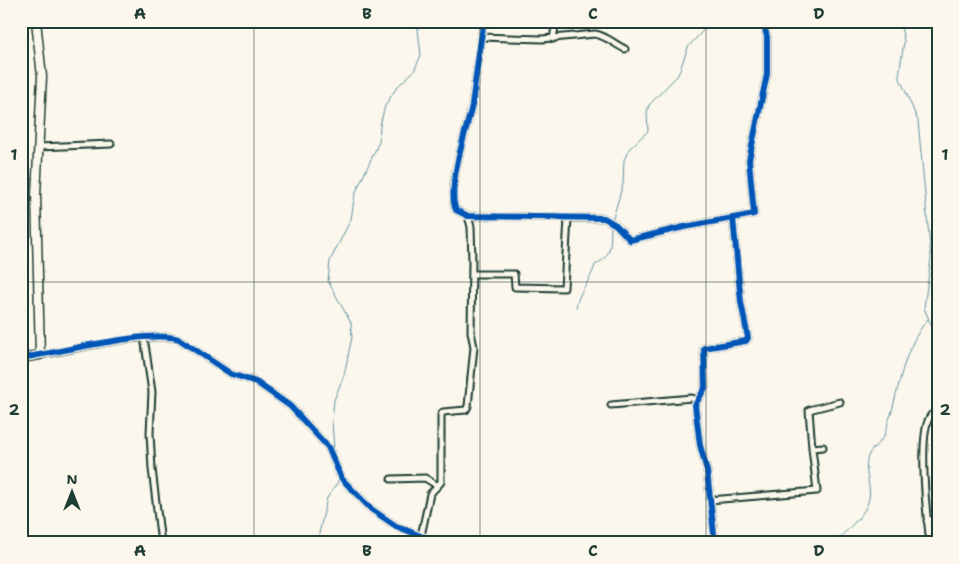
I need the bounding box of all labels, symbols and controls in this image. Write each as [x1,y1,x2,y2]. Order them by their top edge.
text: A [134,3,146,24]
text: B [362,3,372,24]
text: C [588,3,598,24]
text: D [813,3,825,24]
text: 1 [10,144,18,165]
text: 1 [941,144,949,165]
text: 2 [8,399,20,420]
text: 2 [939,399,951,420]
north arrow [48,466,98,516]
text: N [66,470,78,488]
text: A [134,540,146,561]
text: B [362,540,372,561]
text: C [588,540,598,561]
text: D [813,540,825,561]

